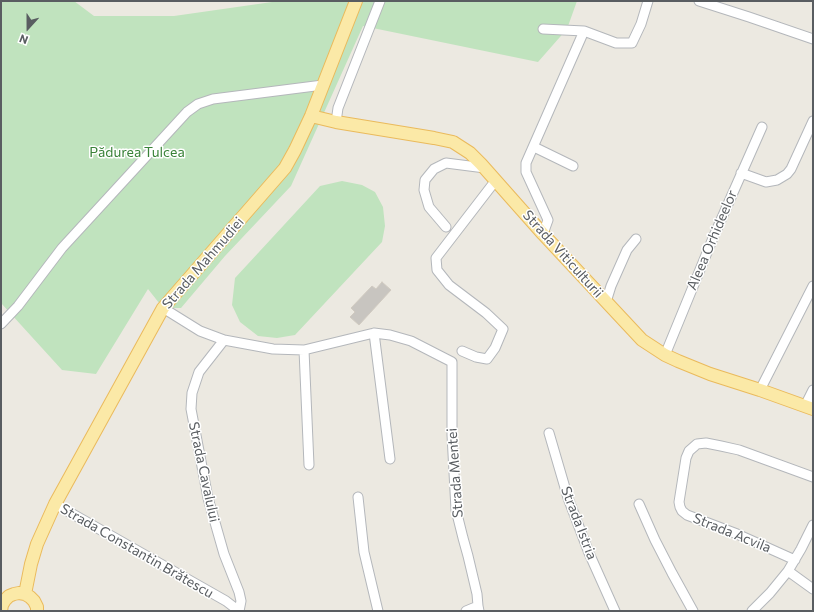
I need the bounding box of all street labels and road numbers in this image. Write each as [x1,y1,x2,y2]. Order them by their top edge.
street label: Aleea Orhideelor [683,187,741,293]
street label: Strada Viticulturii [519,207,607,301]
street label: Strada Mahmudiei [159,214,247,312]
street label: Strada Cavalului [185,420,223,524]
street label: Strada Mentei [443,427,467,519]
street label: Strada Istria [557,484,601,562]
street label: Strada Constantin Brătescu [57,500,217,602]
street label: Strada Acvila [691,510,773,556]

